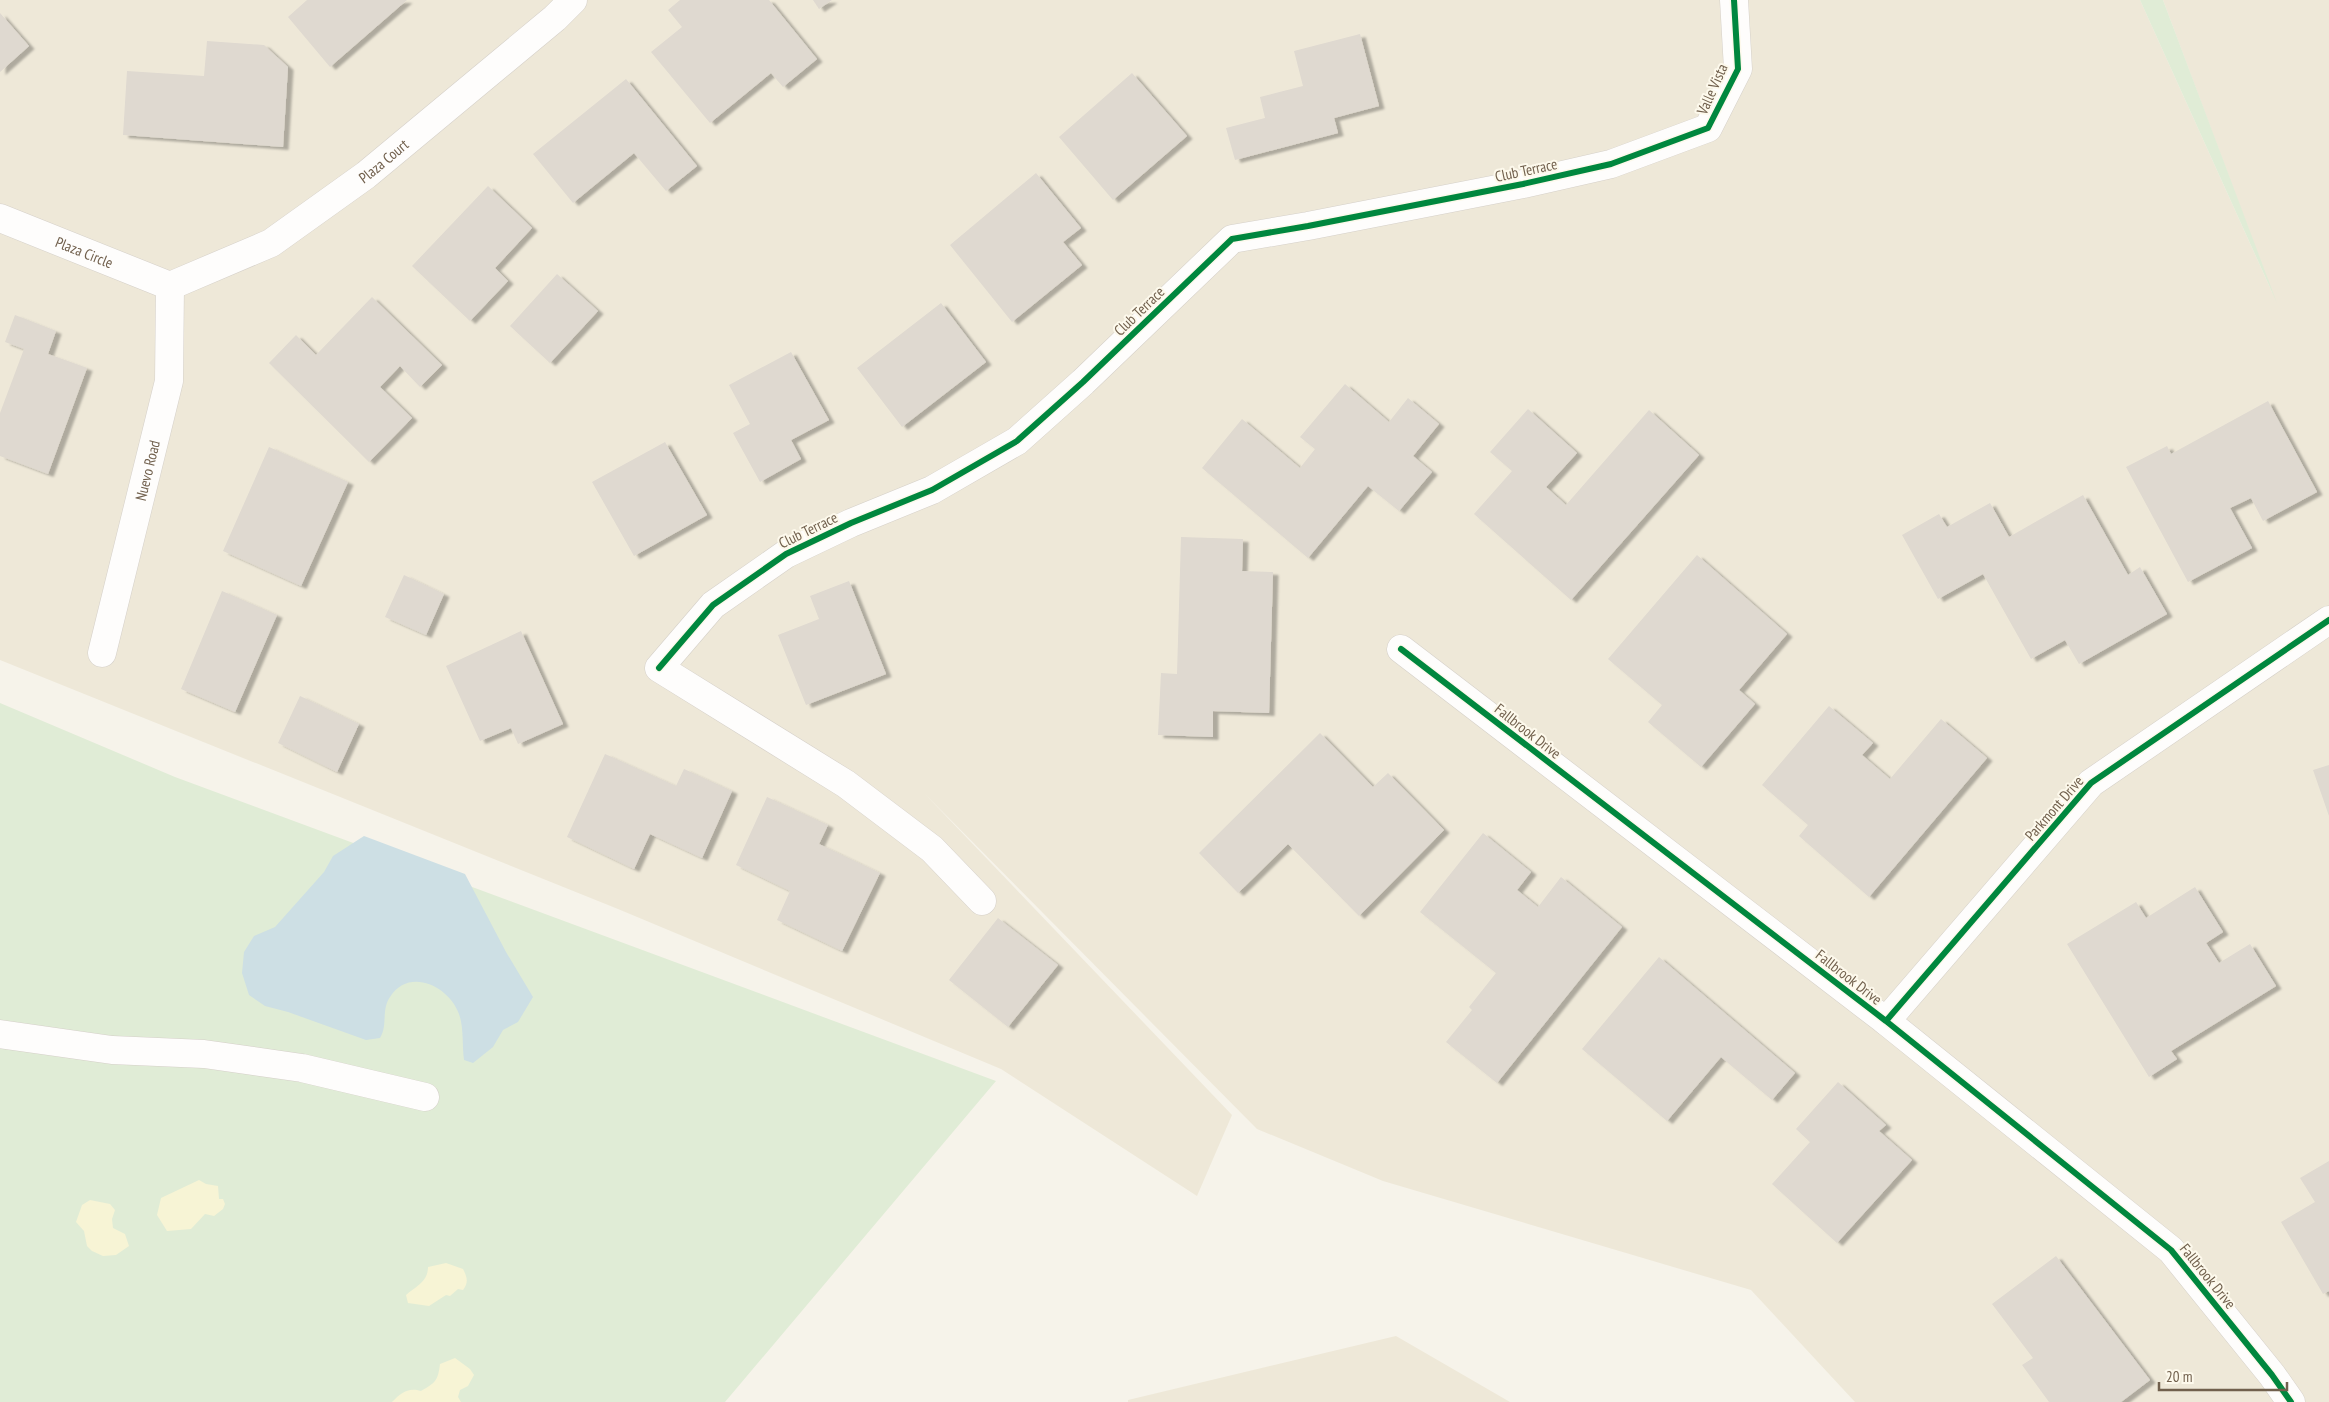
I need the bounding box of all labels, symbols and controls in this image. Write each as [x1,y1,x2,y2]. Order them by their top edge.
street label: Valle Vista [1692,61,1732,118]
street label: Plaza Court [355,135,412,187]
street label: Club Terrace [1493,154,1559,186]
street label: Plaza Circle [53,232,116,272]
street label: Club Terrace [1110,282,1168,340]
street label: Nuevo Road [130,438,164,503]
street label: Club Terrace [776,508,840,552]
street label: Fallbrook Drive [1491,699,1565,763]
street label: Parkmont Drive [2021,772,2087,844]
street label: Fallbrook Drive [1812,945,1886,1009]
street label: Fallbrook Drive [2176,1239,2240,1313]
scale bar [2159,1360,2286,1392]
text: 20 m [2166,1367,2192,1386]

